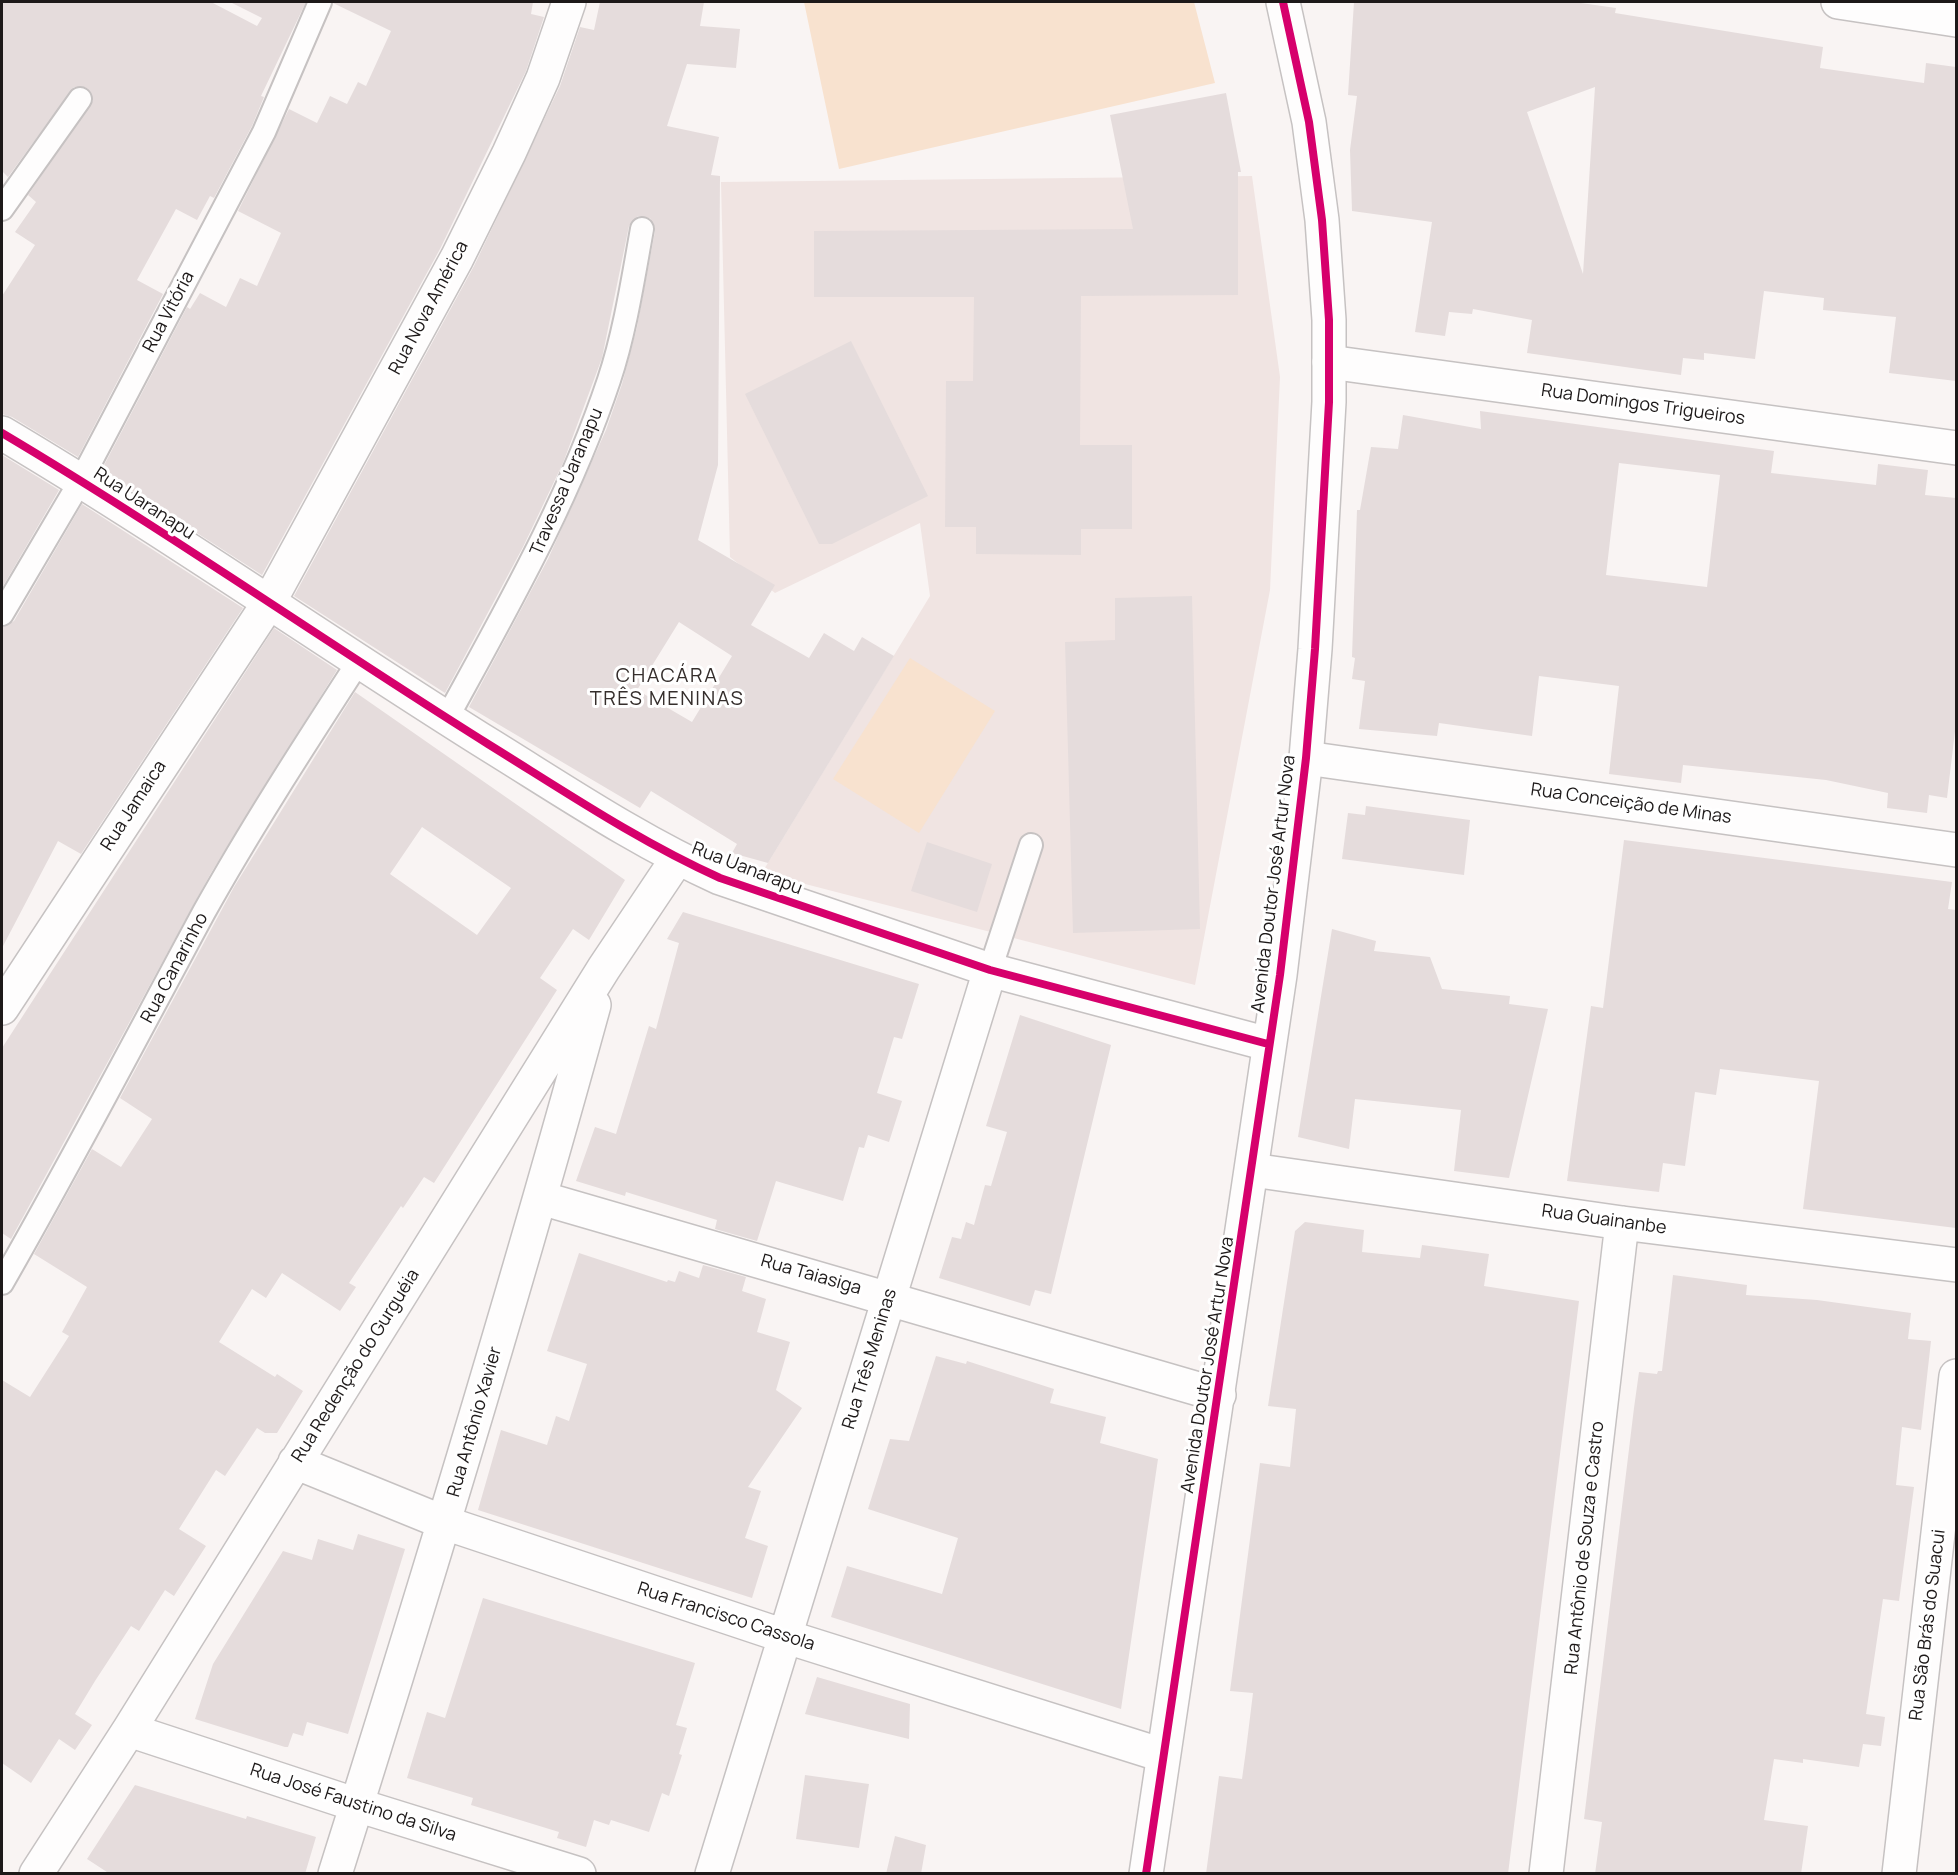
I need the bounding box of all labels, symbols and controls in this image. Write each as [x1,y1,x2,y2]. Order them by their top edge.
street label: Rua Nova América [385,237,473,379]
street label: Rua Vitória [139,268,199,356]
street label: Rua Domingos Trigueiros [1540,380,1746,430]
street label: Travessa Uaranapu [526,405,608,559]
street label: Rua Uaranapu [89,463,199,545]
district label: CHACÁRA TRÊS MENINAS [590,664,744,711]
street label: Avenida Doutor José Artur Nova [1247,754,1301,1014]
street label: Rua Jamaica [97,757,171,855]
street label: Rua Conceição de Minas [1529,779,1733,829]
street label: Rua Uanarapu [689,838,805,900]
street label: Rua Canarinho [137,909,213,1027]
street label: Rua Guainanbe [1540,1201,1668,1239]
street label: Avenida Doutor José Artur Nova [1177,1235,1239,1495]
street label: Rua Taiasiga [758,1250,864,1300]
street label: Rua Redenção do Gurguéia [288,1265,424,1467]
street label: Rua Três Meninas [838,1286,902,1432]
street label: Rua Antônio Xavier [443,1344,507,1500]
street label: Rua Antônio de Souza e Castro [1561,1420,1609,1676]
street label: Rua São Brás do Suacui [1906,1528,1950,1722]
street label: Rua Francisco Cassola [635,1578,817,1656]
street label: Rua José Faustino da Silva [247,1759,459,1847]

